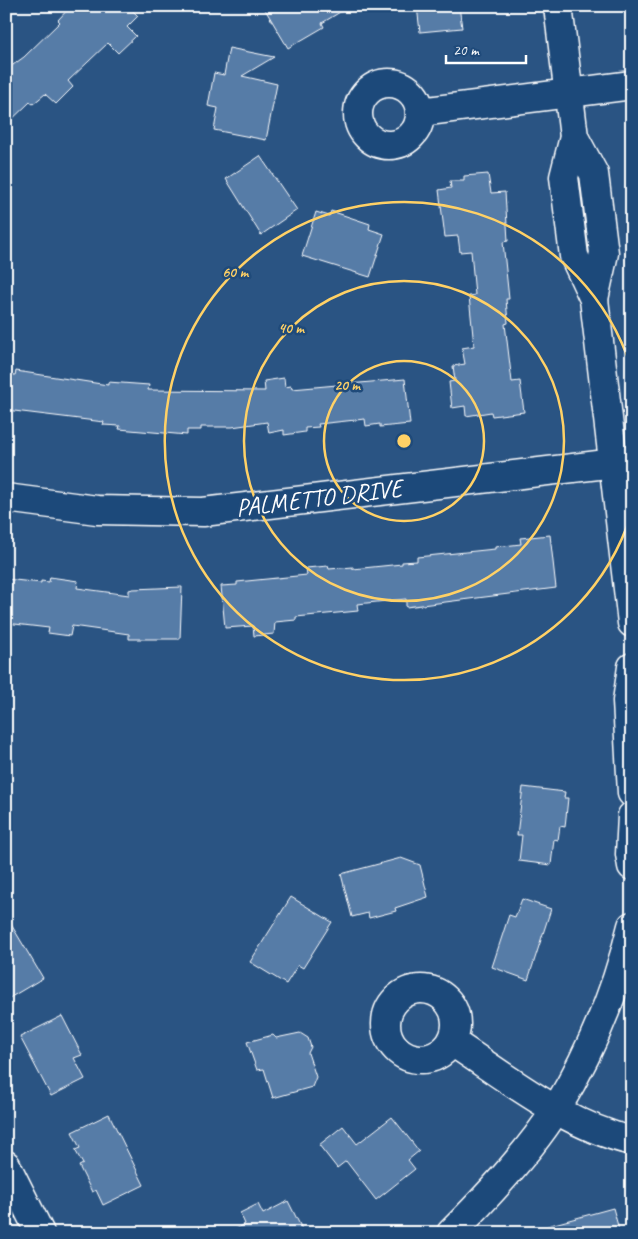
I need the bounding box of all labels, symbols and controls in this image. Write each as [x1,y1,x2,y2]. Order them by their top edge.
scale bar [446,32,526,64]
text: 20 m [453,41,480,60]
text: 60 m [222,263,249,282]
text: 40 m [278,319,305,338]
text: 20 m [334,376,361,395]
centre of rings [395,432,413,450]
street label: PALMETTO DRIVE [234,472,407,524]

